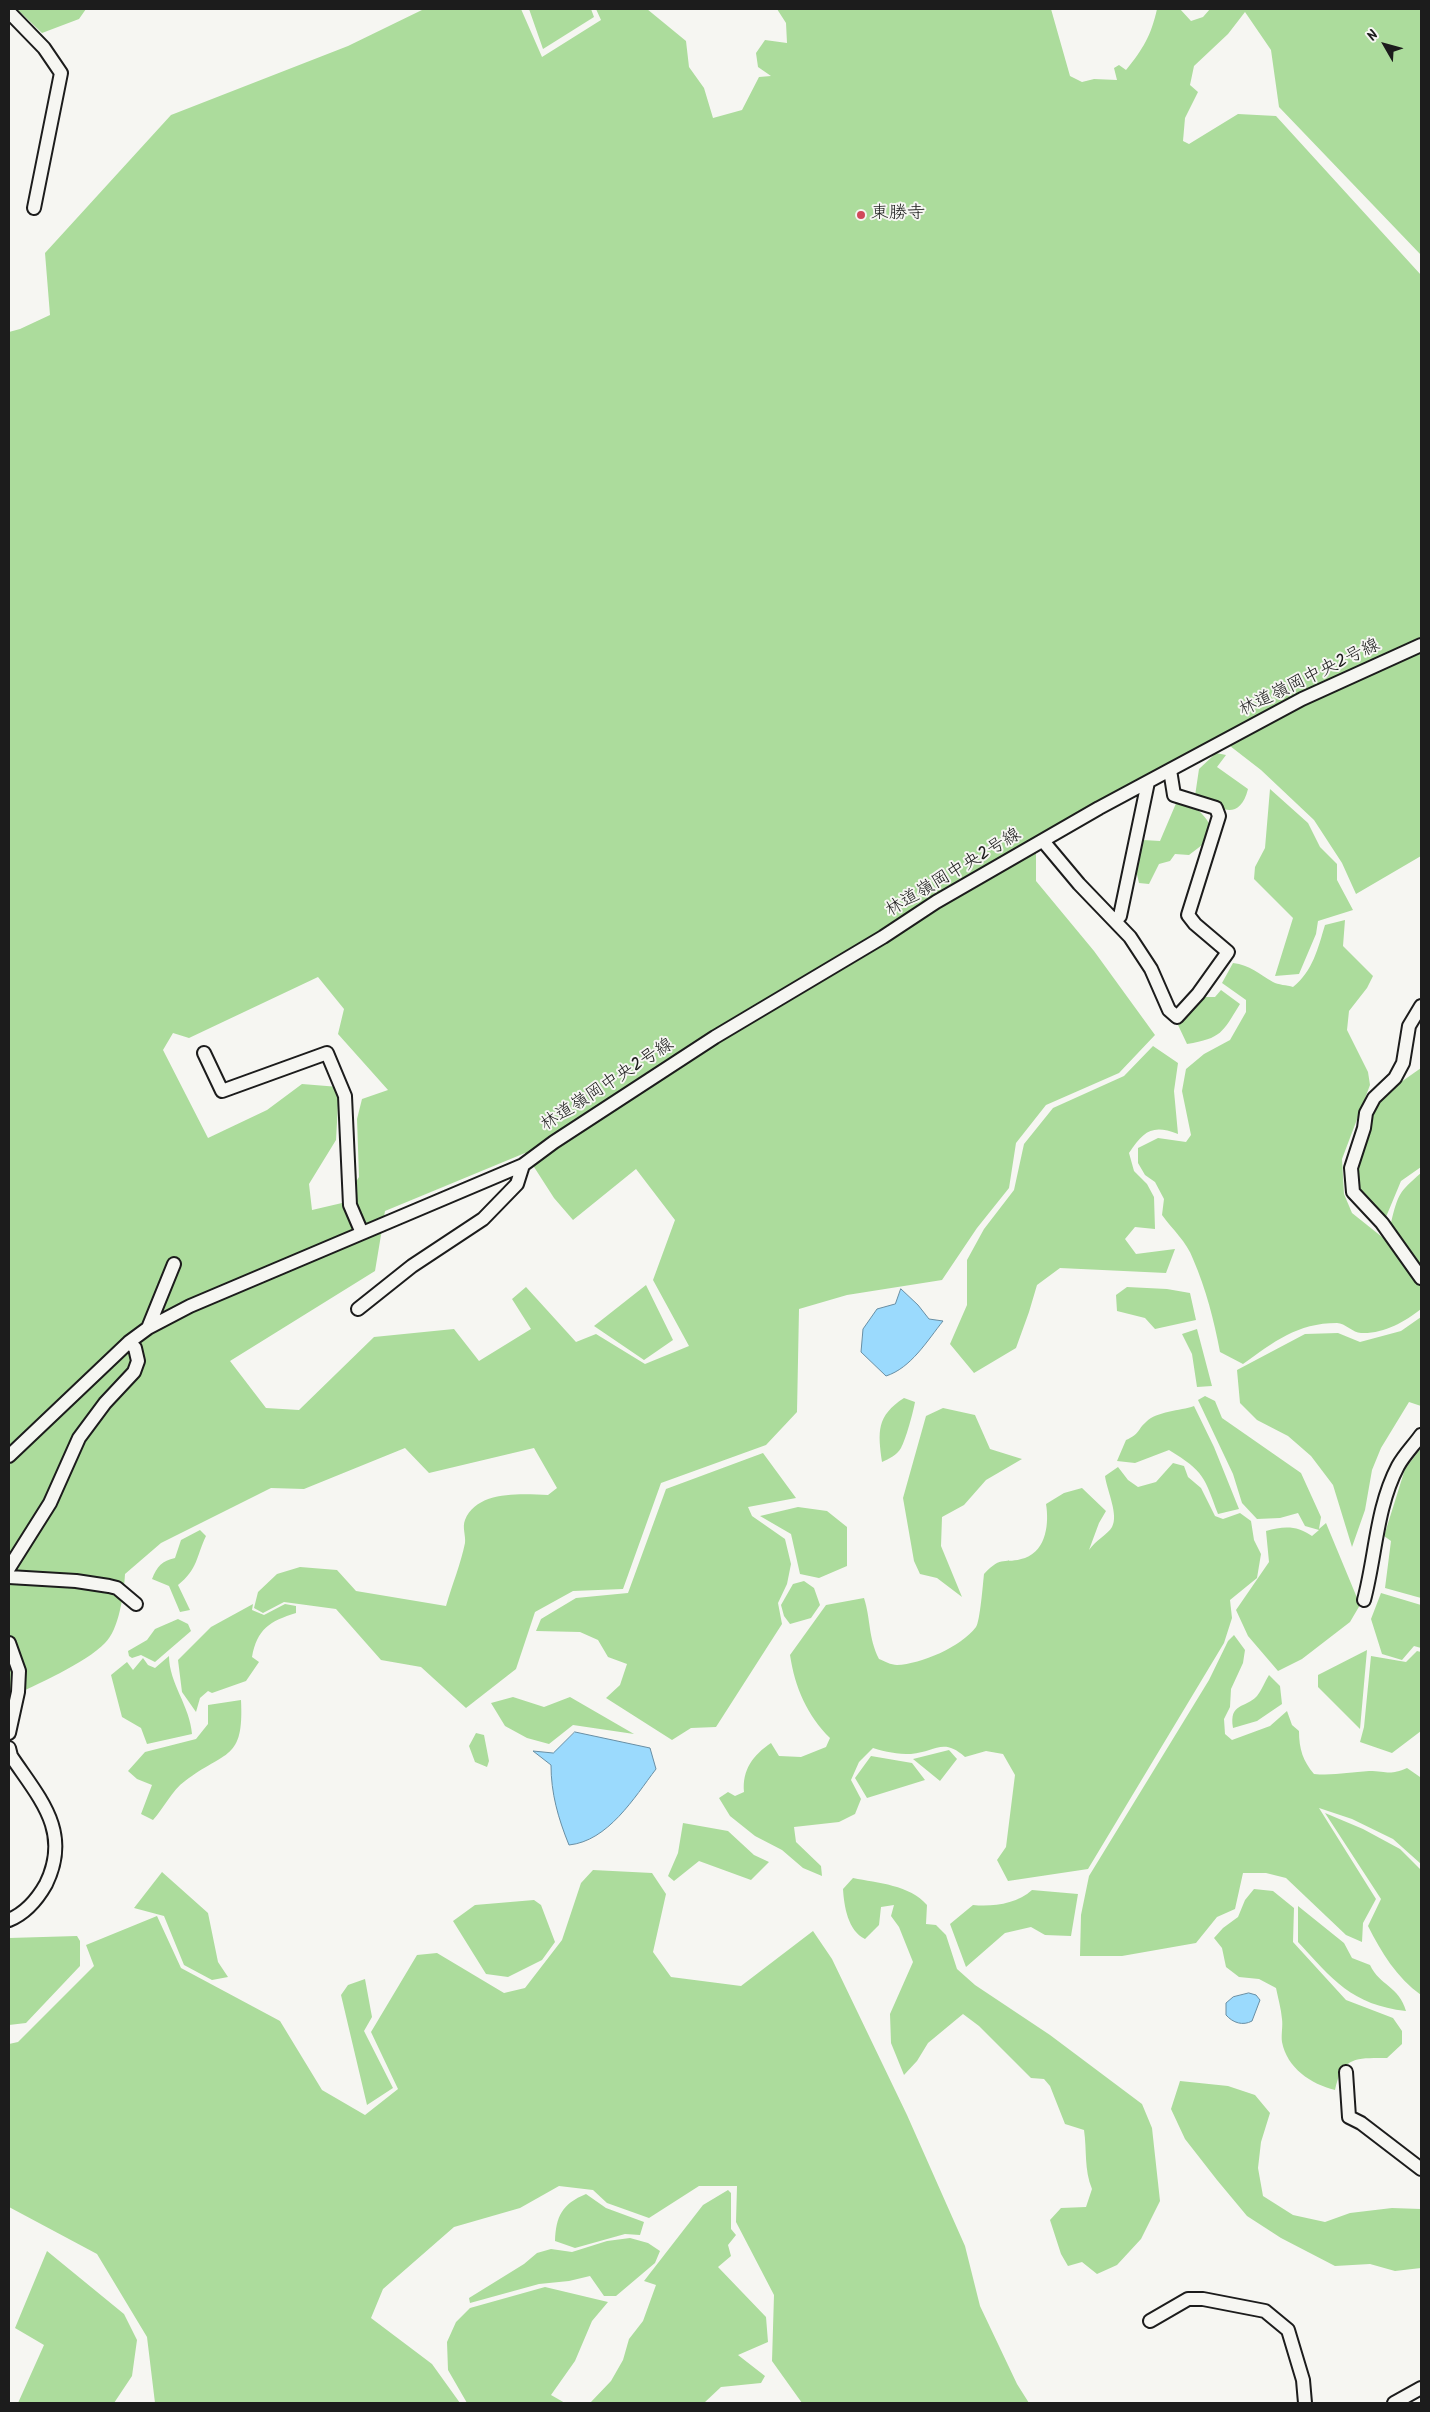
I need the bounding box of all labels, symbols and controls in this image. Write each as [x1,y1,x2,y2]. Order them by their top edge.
north arrow [1360,20,1410,70]
text: N [1362,26,1385,46]
place label: 東勝寺 [871,204,925,226]
marker: 東勝寺 [855,209,867,221]
street label: 林道嶺岡中央2号線 [1236,635,1384,723]
street label: 林道嶺岡中央2号線 [882,825,1026,923]
street label: 林道嶺岡中央2号線 [537,1035,679,1137]

